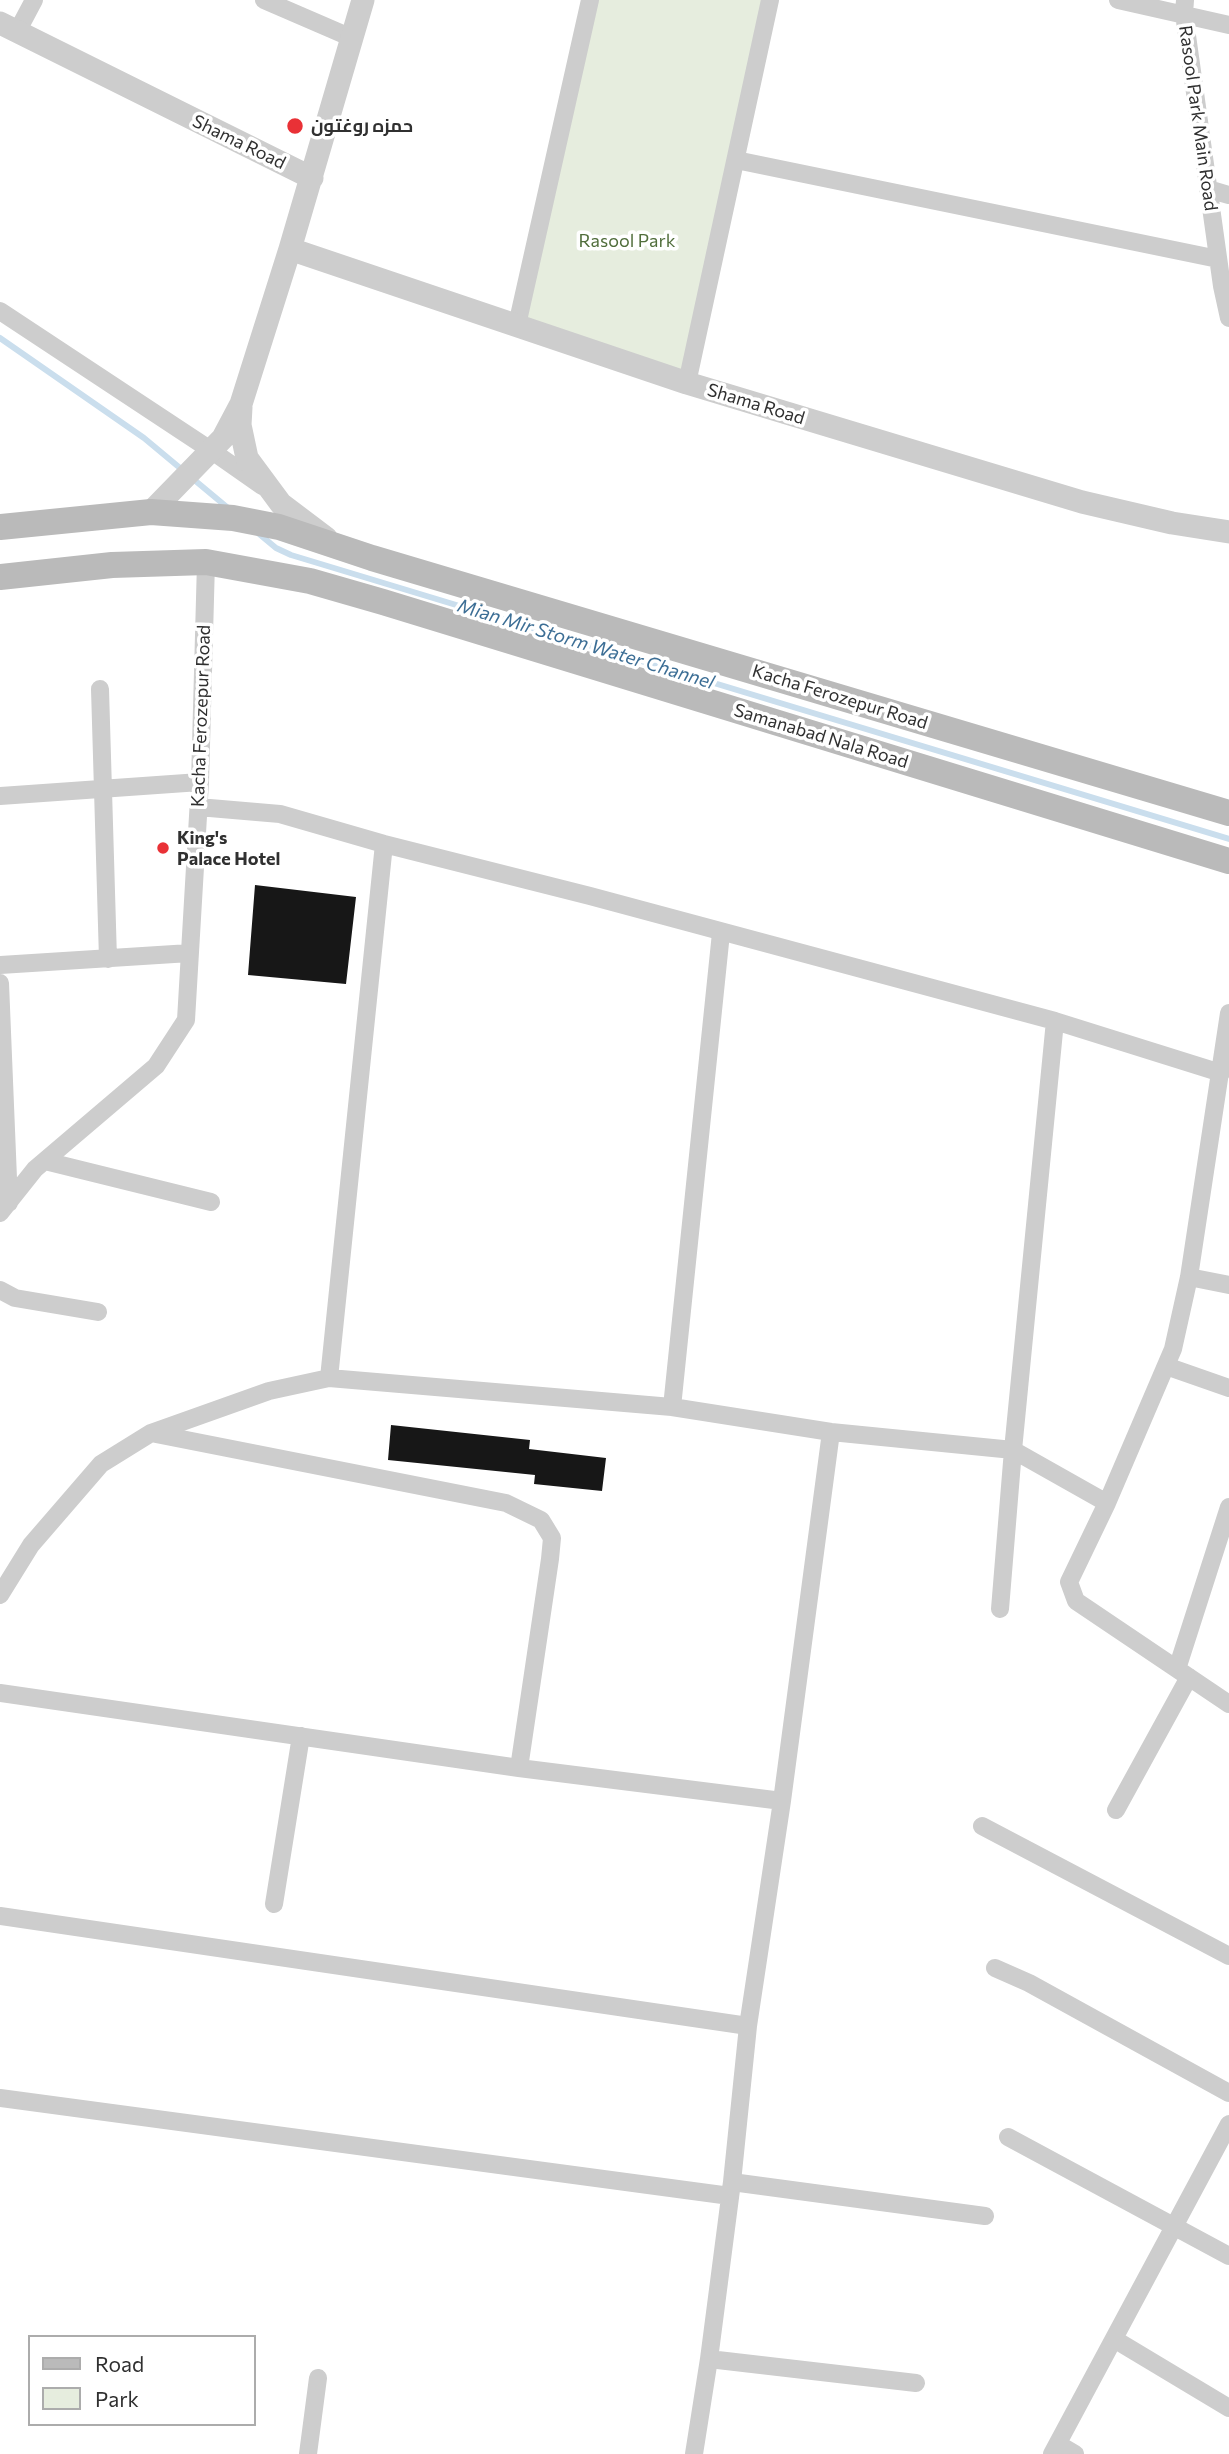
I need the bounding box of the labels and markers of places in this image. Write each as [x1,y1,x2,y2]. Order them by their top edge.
place label: حمزه روغتون [311,115,413,137]
marker: حمزه روغتون [285,116,305,136]
place label: King's Palace Hotel [177,827,280,870]
marker: King's Palace Hotel [155,840,171,856]

